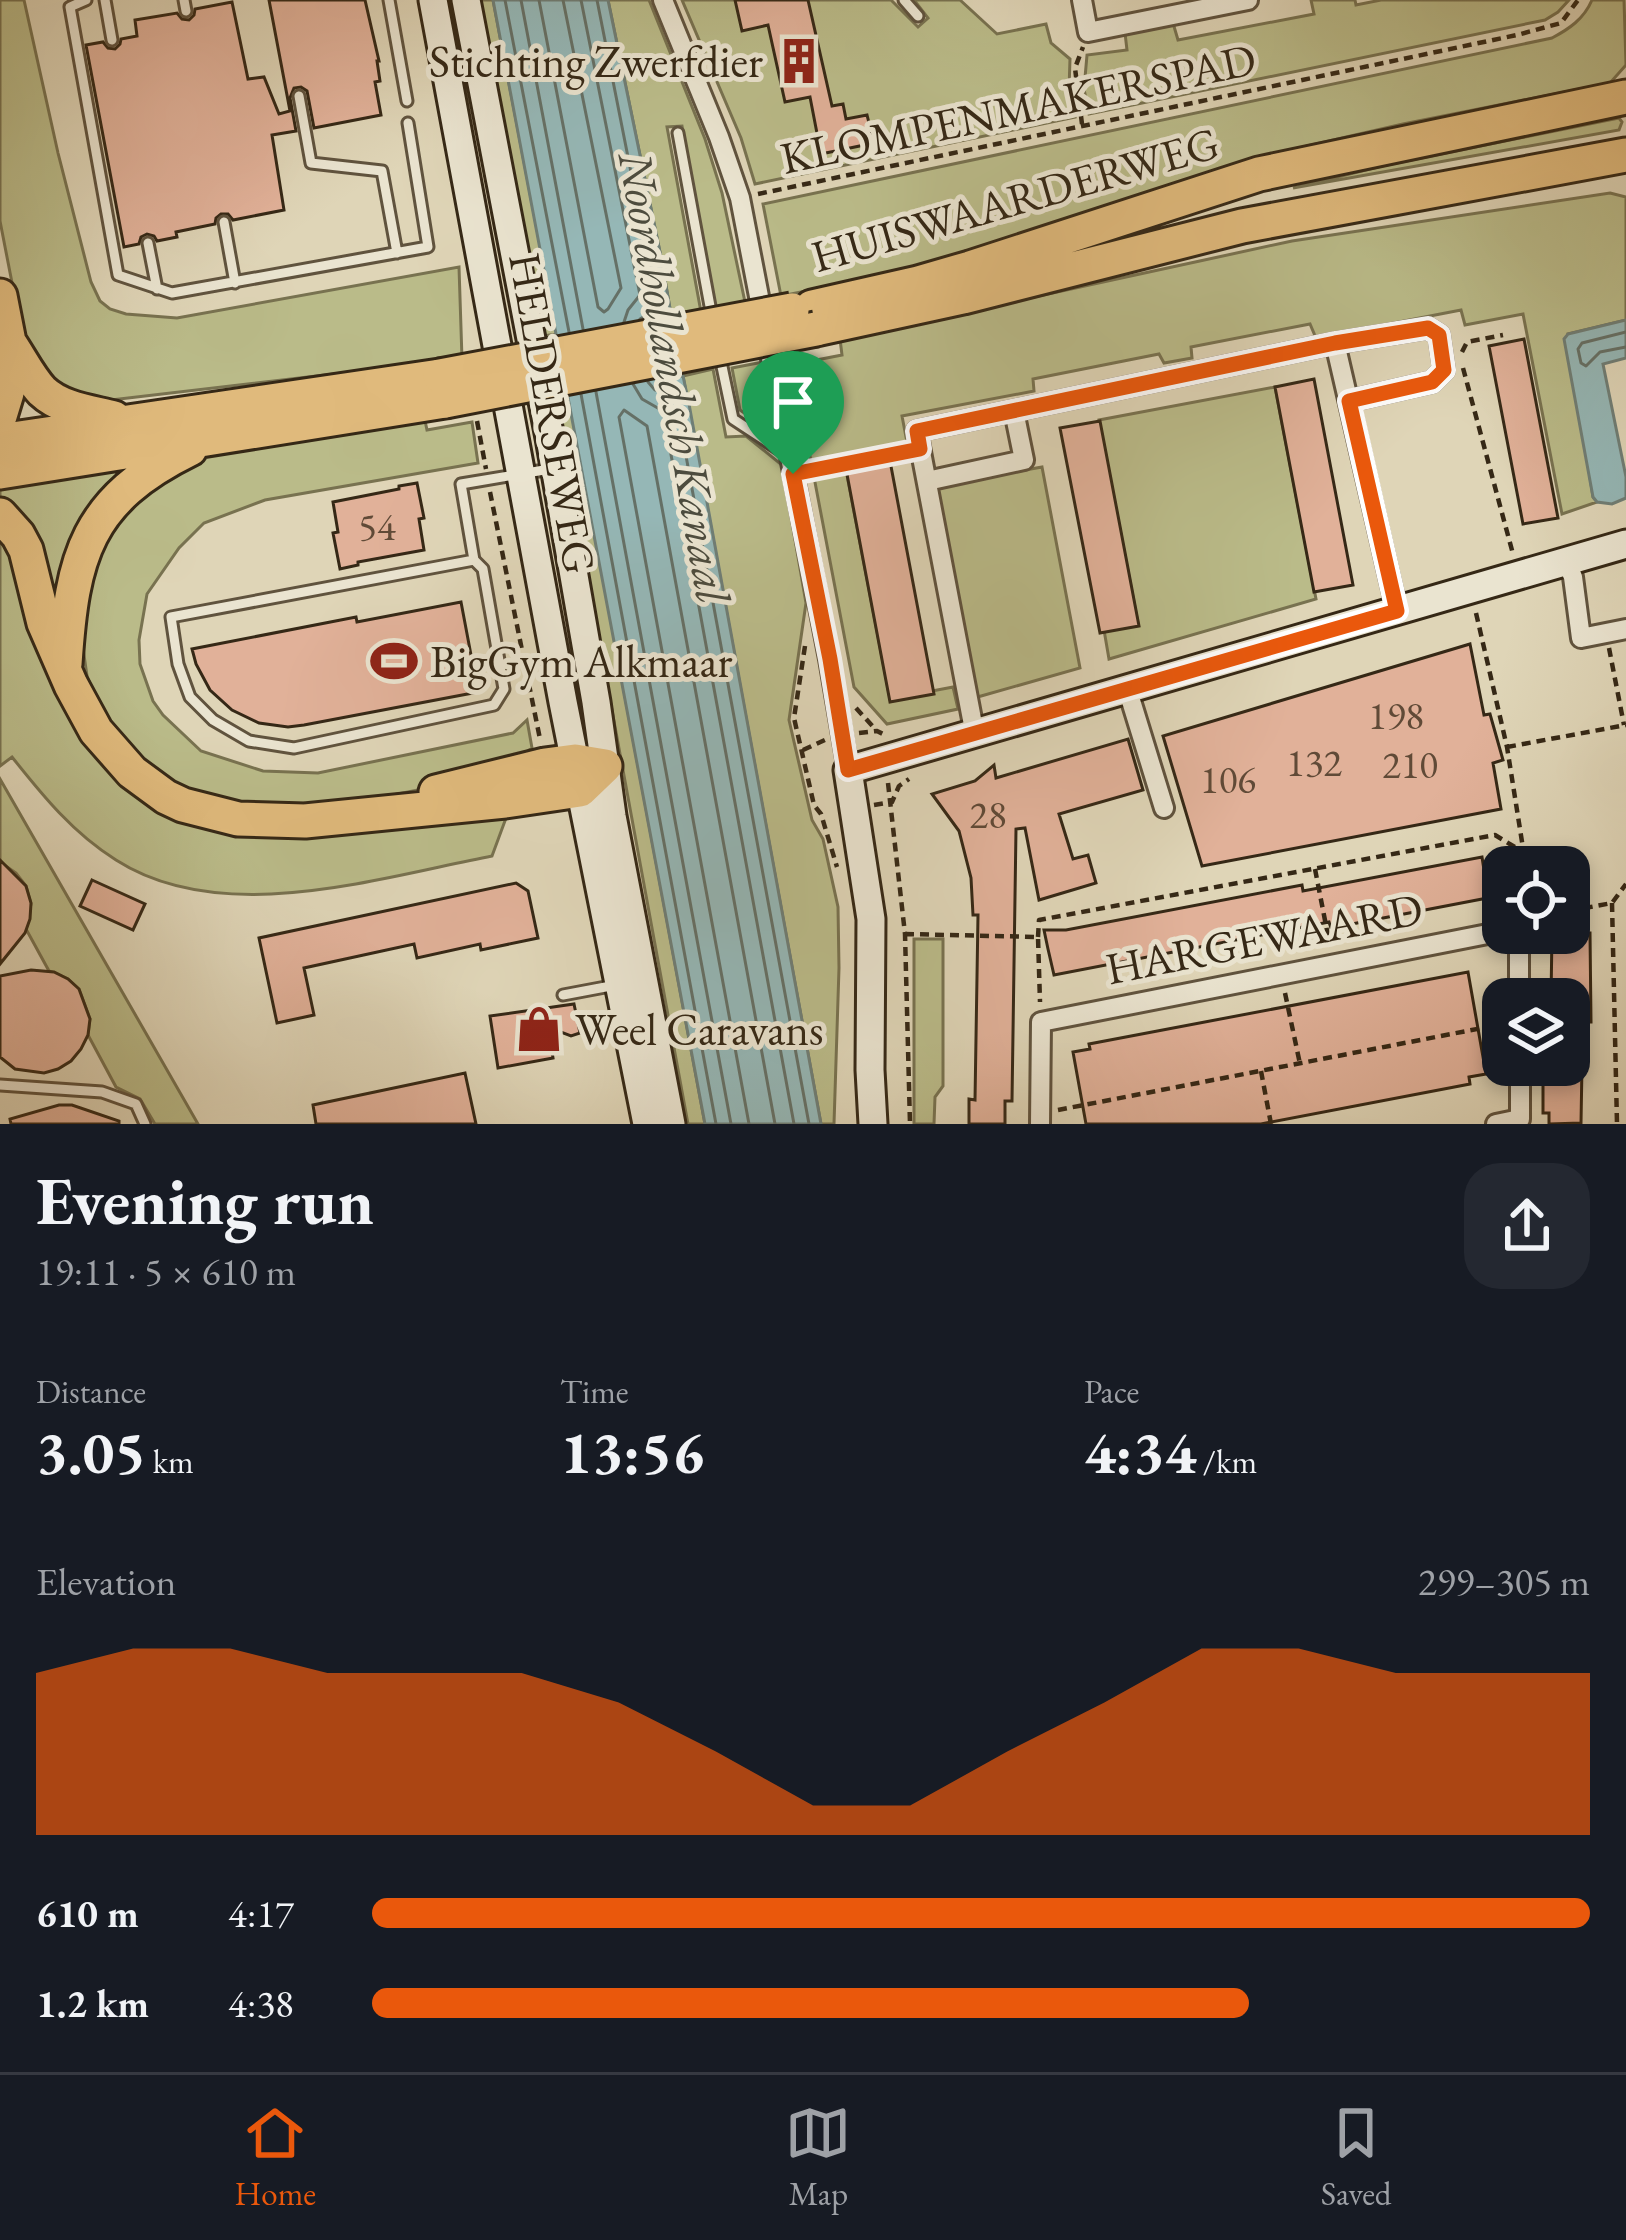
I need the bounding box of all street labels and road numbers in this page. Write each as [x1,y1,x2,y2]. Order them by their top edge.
street label: KLOMPENMAKERSPAD [775,29,1261,187]
street label: HUISWAARDERWEG [805,113,1225,285]
street label: HELDERSEWEG [496,248,610,578]
street label: HARGEWAARD [1101,879,1427,997]

